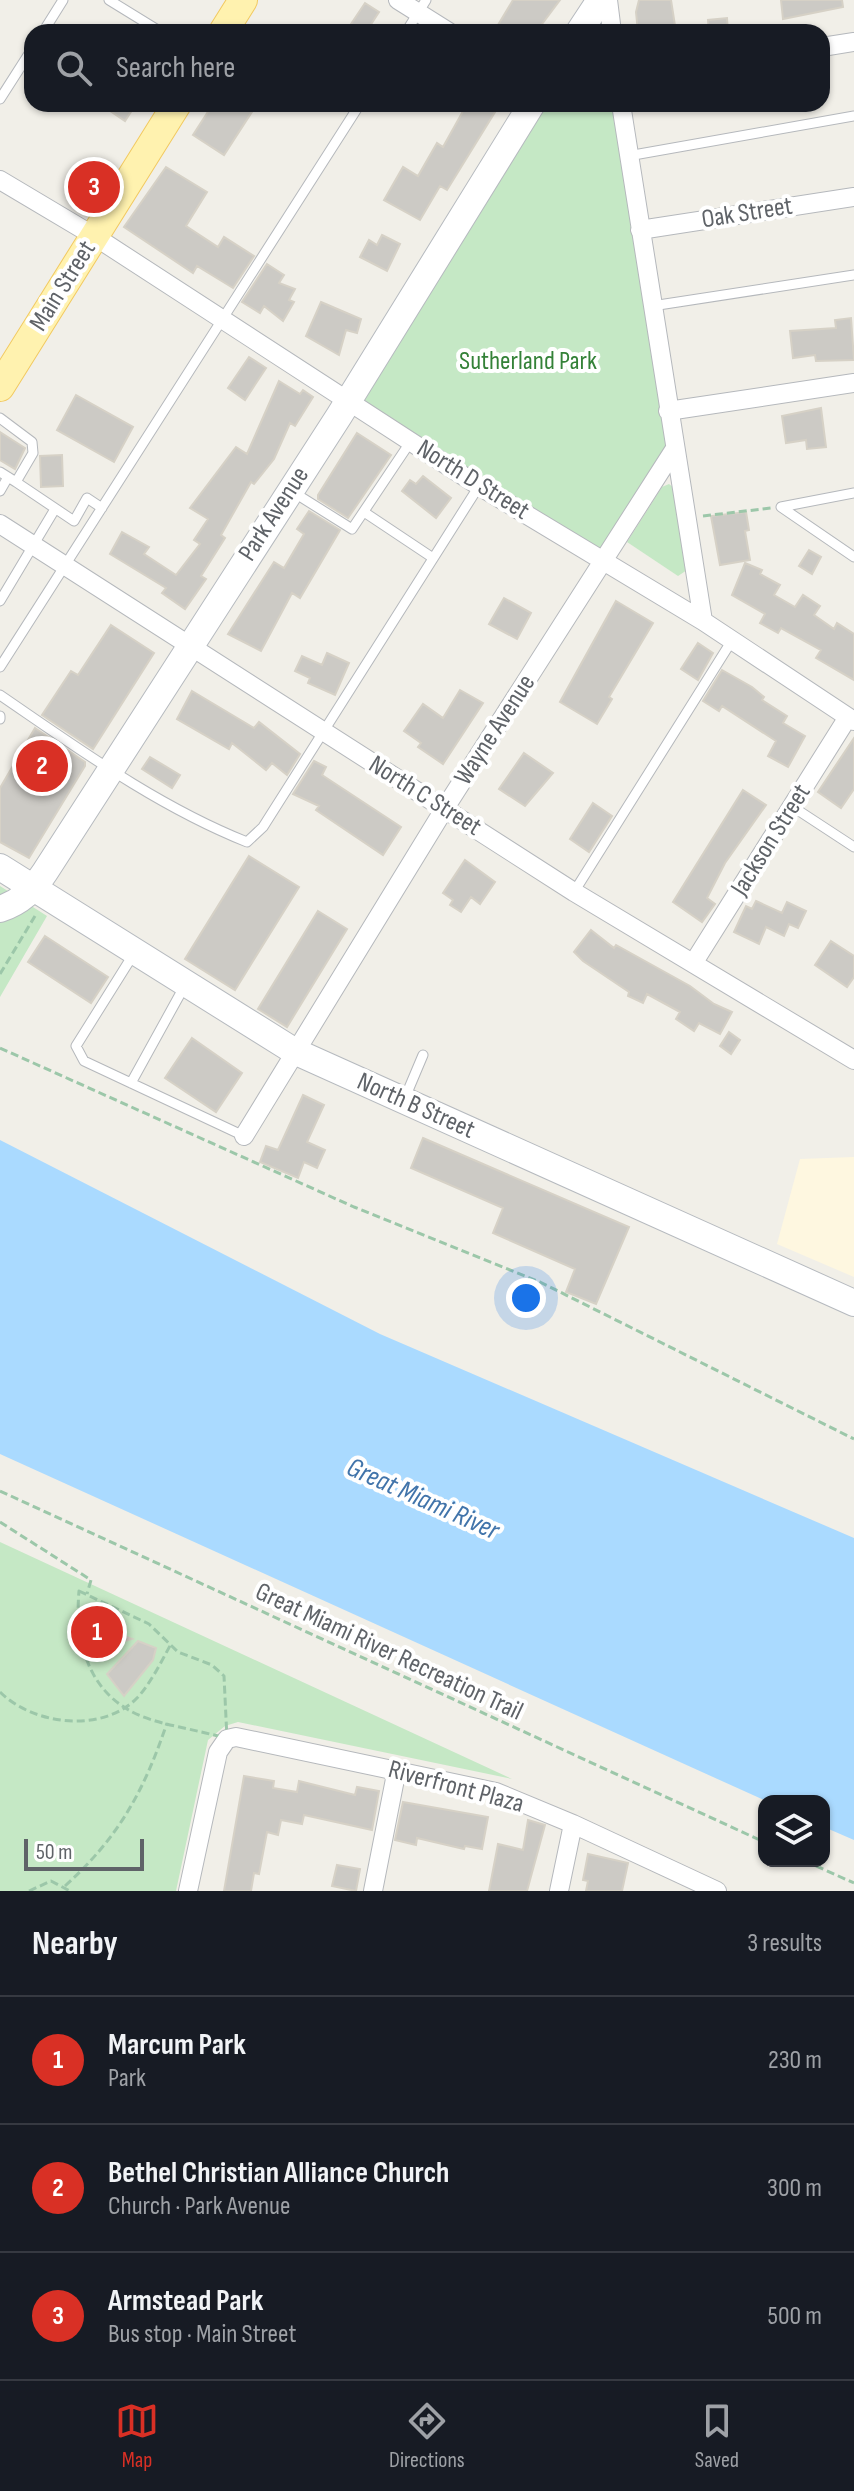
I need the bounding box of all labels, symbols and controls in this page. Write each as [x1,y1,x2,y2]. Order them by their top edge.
search box [24,24,830,112]
icon: search [52,46,96,90]
text: Search here [116,50,235,86]
pin: 3 [68,157,120,217]
street label: Oak Street [699,191,795,235]
street label: Main Street [23,235,103,337]
park label: Sutherland Park [459,346,597,377]
street label: North D Street [411,433,535,527]
street label: Park Avenue [232,461,316,567]
street label: Wayne Avenue [448,669,542,791]
pin: 2 [16,736,68,796]
street label: North C Street [363,749,487,843]
street label: Jackson Street [724,778,817,902]
street label: North B Street [352,1066,480,1146]
your location [506,1278,546,1318]
water label: Great Miami River [342,1451,505,1548]
street label: Great Miami River Recreation Trail [250,1576,528,1728]
pin: 1 [71,1602,123,1662]
street label: Riverfront Plaza [385,1754,527,1820]
map controls [758,1795,830,1867]
button: layers [758,1795,830,1867]
scale bar [24,1835,144,1871]
text: 50 m [36,1839,72,1866]
text: Nearby [32,1923,118,1964]
text: 3 results [747,1928,822,1959]
text: Marcum Park [108,2027,246,2063]
text: 1 [53,2045,63,2076]
text: 230 m [768,2045,822,2076]
text: Park [108,2063,146,2094]
text: Bethel Christian Alliance Church [108,2155,449,2191]
text: 2 [52,2173,64,2204]
text: 300 m [767,2173,822,2204]
text: Church · Park Avenue [108,2191,290,2222]
text: Armstead Park [108,2283,263,2319]
text: 3 [52,2301,64,2332]
text: 500 m [768,2301,822,2332]
text: Bus stop · Main Street [108,2319,296,2350]
tab: Map [115,2399,159,2474]
tab: Directions [389,2399,465,2474]
tab: Saved [695,2399,739,2474]

